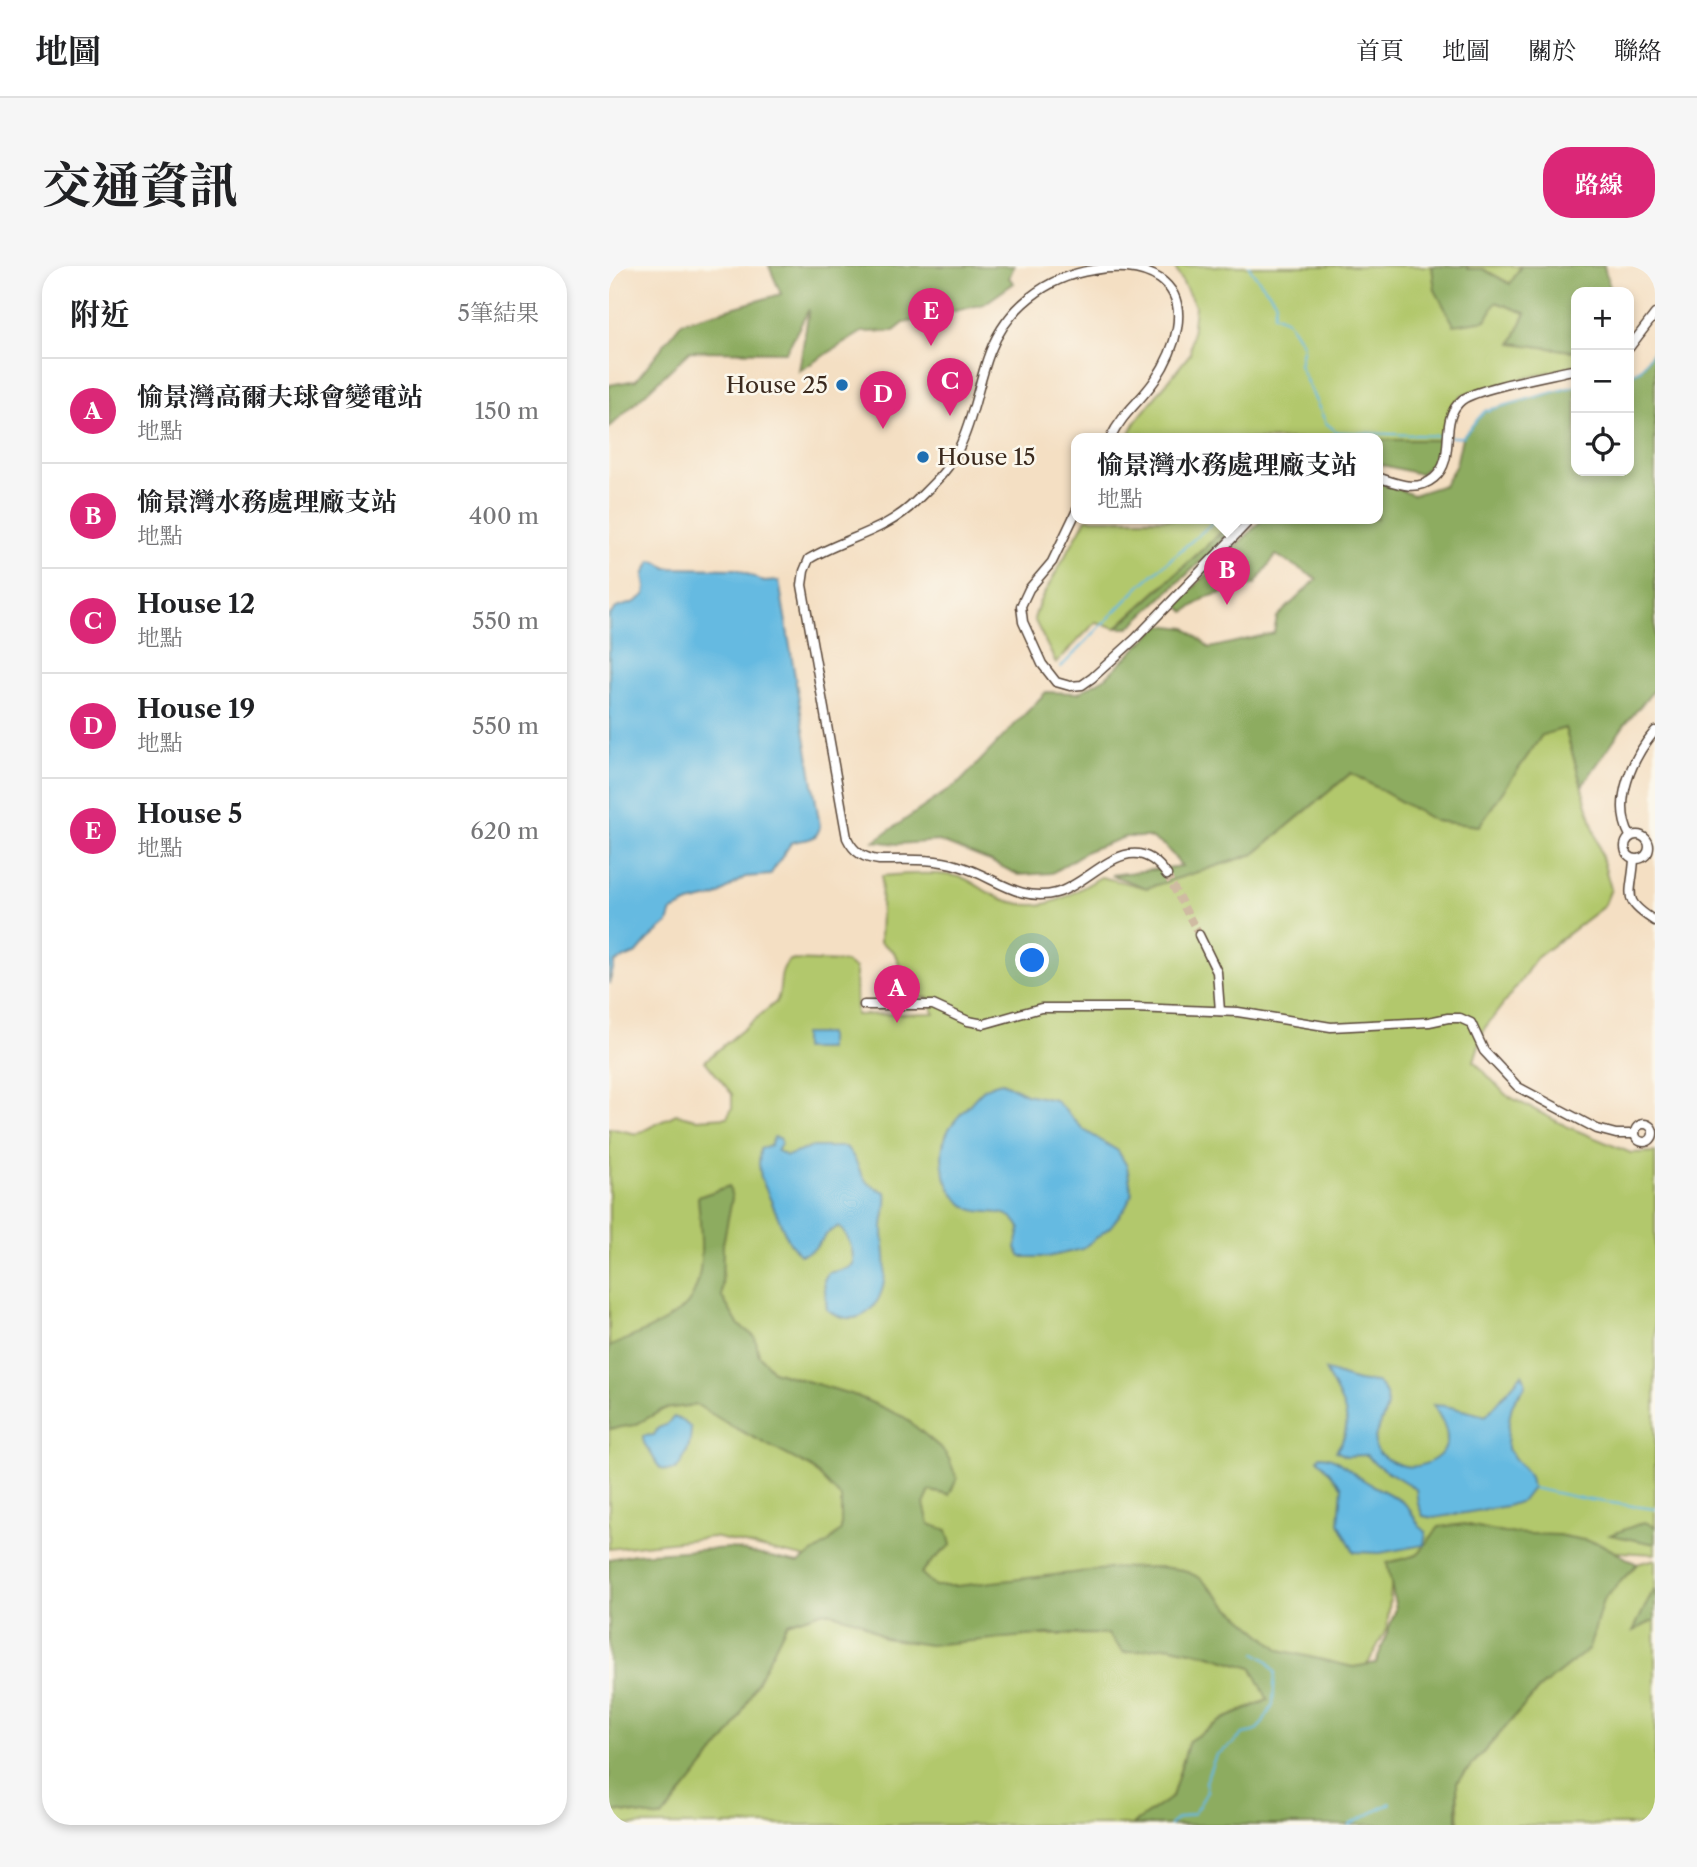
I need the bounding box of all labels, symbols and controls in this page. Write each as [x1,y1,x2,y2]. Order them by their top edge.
text: 地圖 [35,31,101,72]
text: 首頁 [1356,36,1404,65]
text: 地圖 [1442,36,1490,65]
text: 關於 [1528,36,1576,65]
text: 聯絡 [1614,36,1662,65]
button: 路線 [1543,147,1655,218]
text: 交通資訊 [42,155,238,216]
map controls [1571,287,1634,476]
button: + [1571,287,1634,350]
pin: E [908,288,954,346]
text: 附近 [70,296,130,333]
text: 5筆結果 [458,299,539,327]
button: − [1571,350,1634,413]
pin: C [927,358,973,416]
place label: House 25 [726,371,828,399]
pin: D [860,371,906,429]
marker: House 25 [834,377,850,393]
text: 愉景灣高爾夫球會變電站 [137,381,423,413]
text: A [84,397,102,425]
text: 150 m [475,397,539,425]
button: locate [1571,413,1634,476]
text: 地點 [137,417,183,445]
popup [1071,433,1383,524]
place label: House 15 [937,443,1036,471]
marker: House 15 [915,449,931,465]
text: 愉景灣水務處理廠支站 [1097,449,1357,481]
text: 地點 [1097,485,1143,513]
text: 愉景灣水務處理廠支站 [137,486,397,518]
text: B [84,502,102,530]
text: 400 m [469,502,539,530]
text: 地點 [137,522,183,550]
pin: B [1204,547,1250,605]
text: House 12 [137,588,255,620]
text: C [84,607,102,635]
text: 550 m [472,607,539,635]
text: 地點 [137,624,183,652]
text: House 19 [137,693,255,725]
text: D [83,712,103,740]
text: 550 m [472,712,539,740]
text: 地點 [137,729,183,757]
text: House 5 [137,798,242,830]
text: E [85,817,101,845]
text: 620 m [470,817,539,845]
text: 地點 [137,834,183,862]
your location [1015,943,1049,977]
pin: A [874,965,920,1023]

